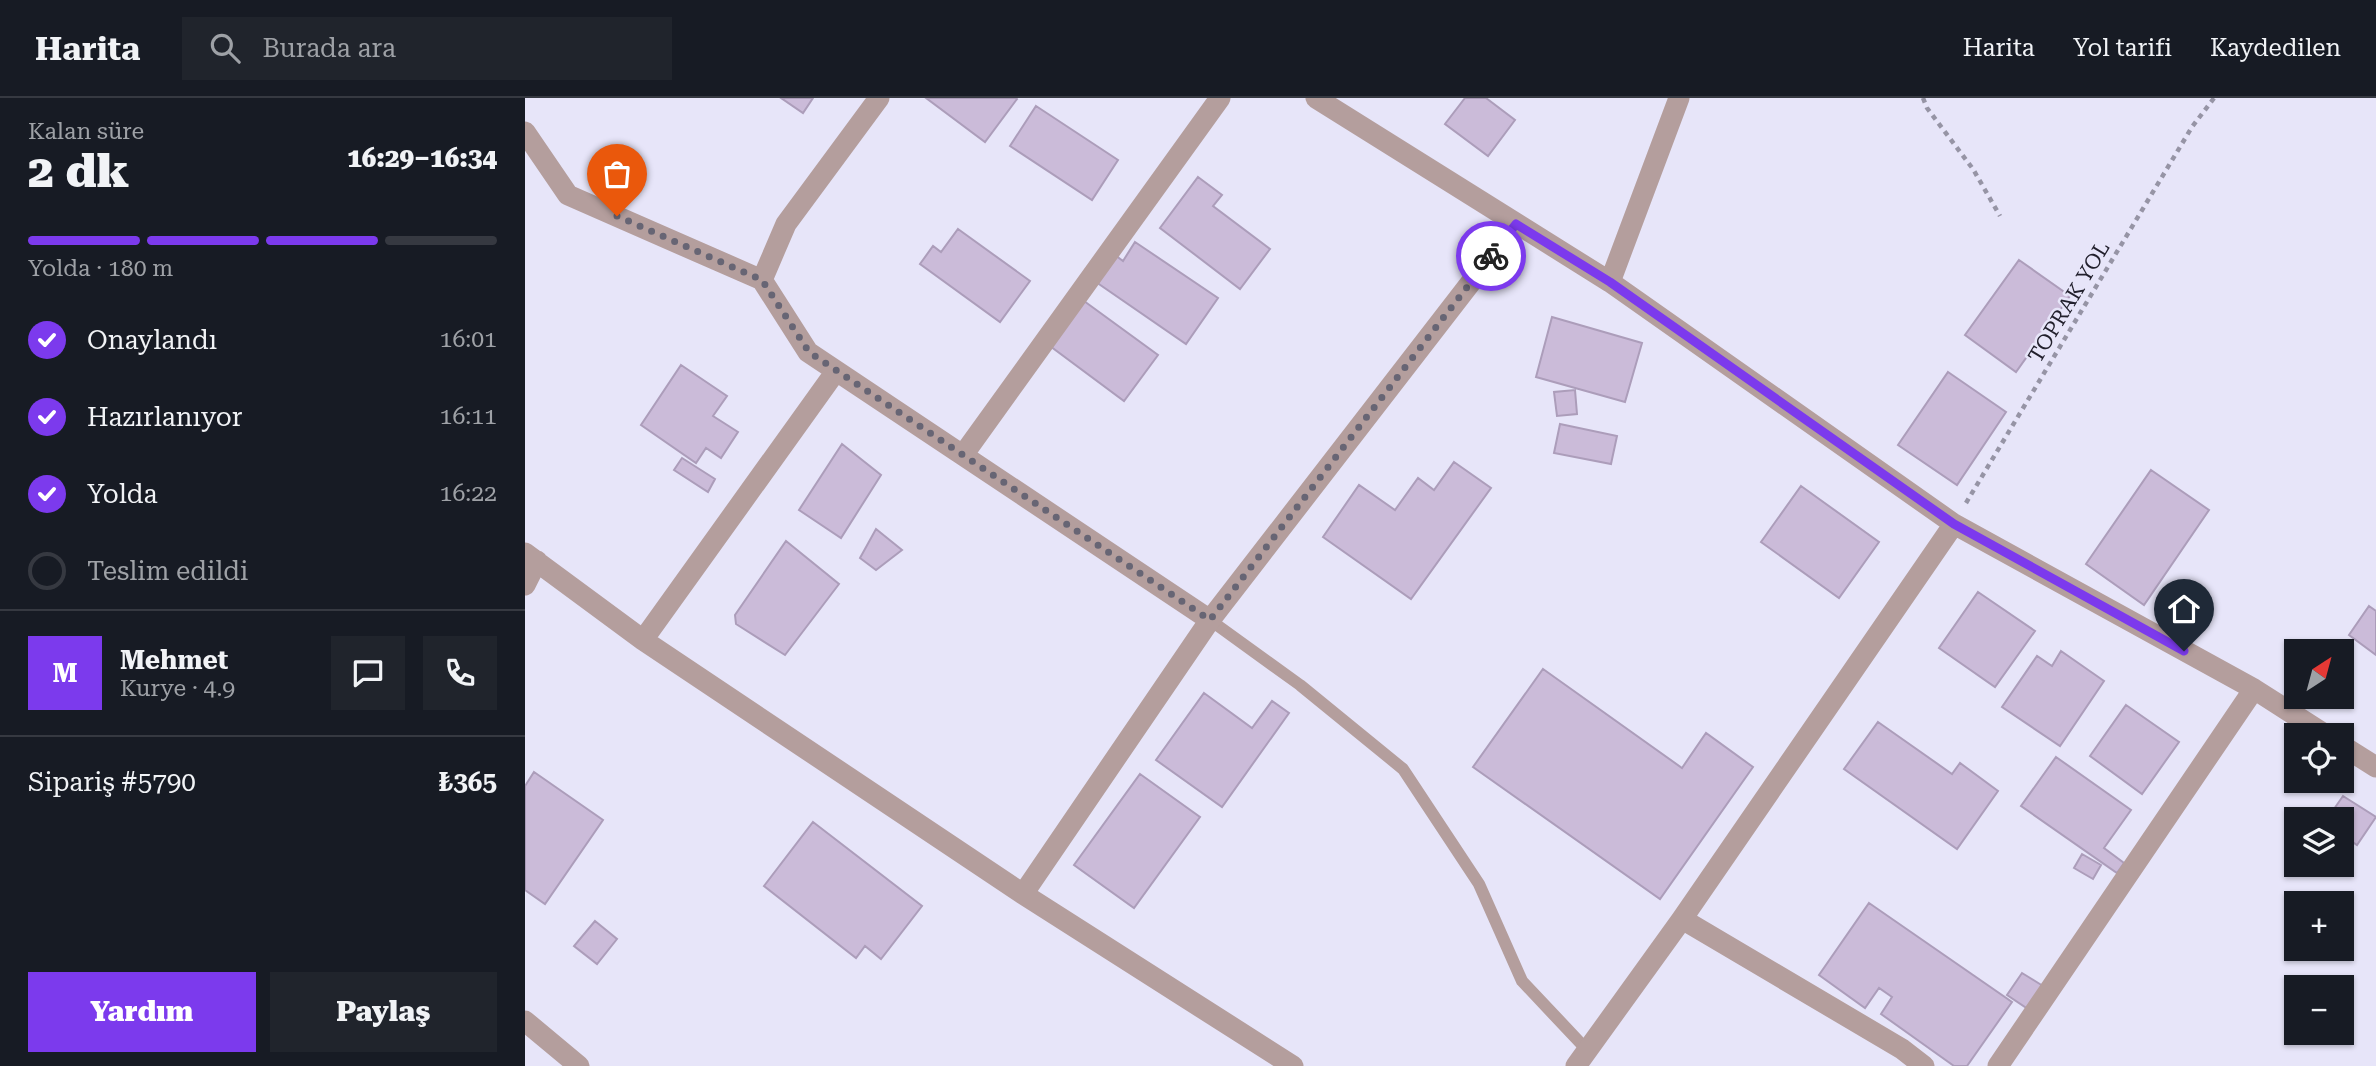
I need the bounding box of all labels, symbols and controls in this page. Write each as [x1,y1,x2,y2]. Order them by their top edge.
search box [182,17,672,80]
text: Harita [35,29,140,68]
icon: search [206,29,244,67]
text: Burada ara [262,33,396,63]
text: Harita [1963,34,2035,62]
text: Yol tarifi [2073,34,2172,62]
text: Kaydedilen [2210,34,2341,62]
text: Kalan süre [28,118,144,145]
text: 16:29–16:34 [347,143,497,173]
text: 2 dk [28,144,129,198]
pin [587,144,647,216]
icon: bag [598,155,636,193]
courier [1456,221,1526,291]
icon: bike [1472,237,1510,275]
street label: TOPRAK YOL [2023,237,2115,367]
text: Yolda · 180 m [28,255,173,282]
icon: check [28,321,66,359]
text: Onaylandı [87,325,217,355]
text: 16:01 [440,326,497,353]
icon: check [28,398,66,436]
text: Hazırlanıyor [87,402,242,432]
text: 16:11 [440,403,497,430]
icon: check [28,475,66,513]
text: Yolda [87,479,158,509]
text: 16:22 [440,480,497,507]
text: Teslim edildi [87,556,248,586]
pin [2154,579,2214,651]
icon: home [2165,590,2203,628]
button: chat [331,636,405,710]
button: phone [423,636,497,710]
north arrow [2284,639,2354,709]
map controls [2284,639,2354,1045]
text: Mehmet [120,645,228,675]
text: M [52,658,78,688]
text: Kurye · 4.9 [120,675,235,702]
button: locate [2284,723,2354,793]
text: Sipariş #5790 [28,767,196,797]
text: ₺365 [439,767,497,797]
button: layers [2284,807,2354,877]
button: + [2284,891,2354,961]
button: Yardım [28,972,256,1052]
button: Paylaş [270,972,497,1052]
button: − [2284,975,2354,1045]

